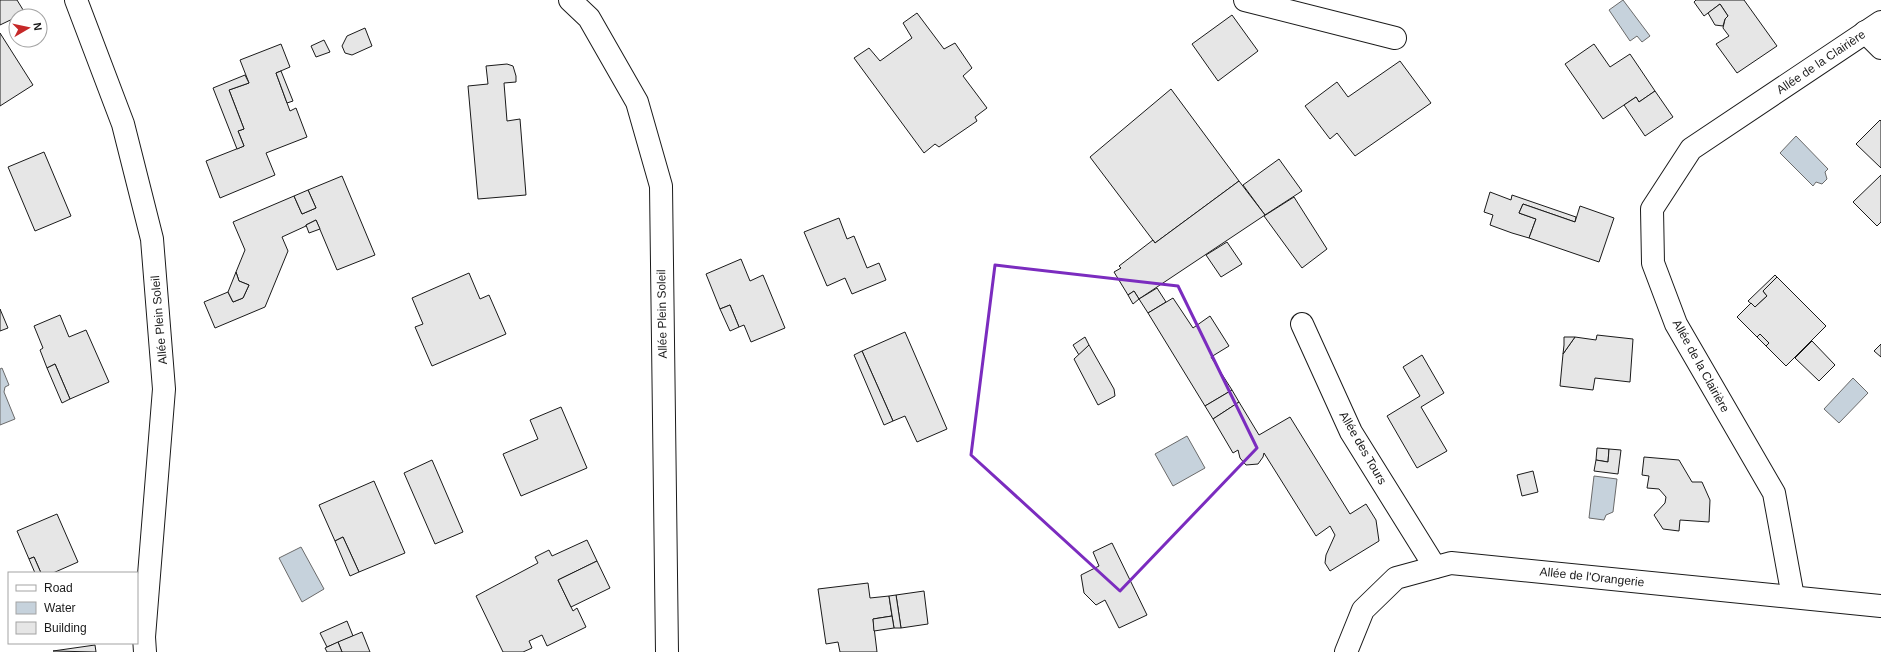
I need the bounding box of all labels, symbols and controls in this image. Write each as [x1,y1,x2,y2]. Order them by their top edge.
north arrow [8,8,48,48]
text: N [31,22,44,31]
street label: Allée de la Clairière [1774,27,1868,97]
street label: Allée Plein Soleil [654,269,670,359]
street label: Allée Plein Soleil [148,275,170,365]
street label: Allée de la Clairière [1670,317,1733,415]
street label: Allée des Tours [1336,409,1390,487]
street label: Allée de l'Orangerie [1539,565,1645,589]
legend [8,572,138,644]
text: Road [44,581,73,595]
text: Water [44,601,76,615]
text: Building [44,621,87,635]

